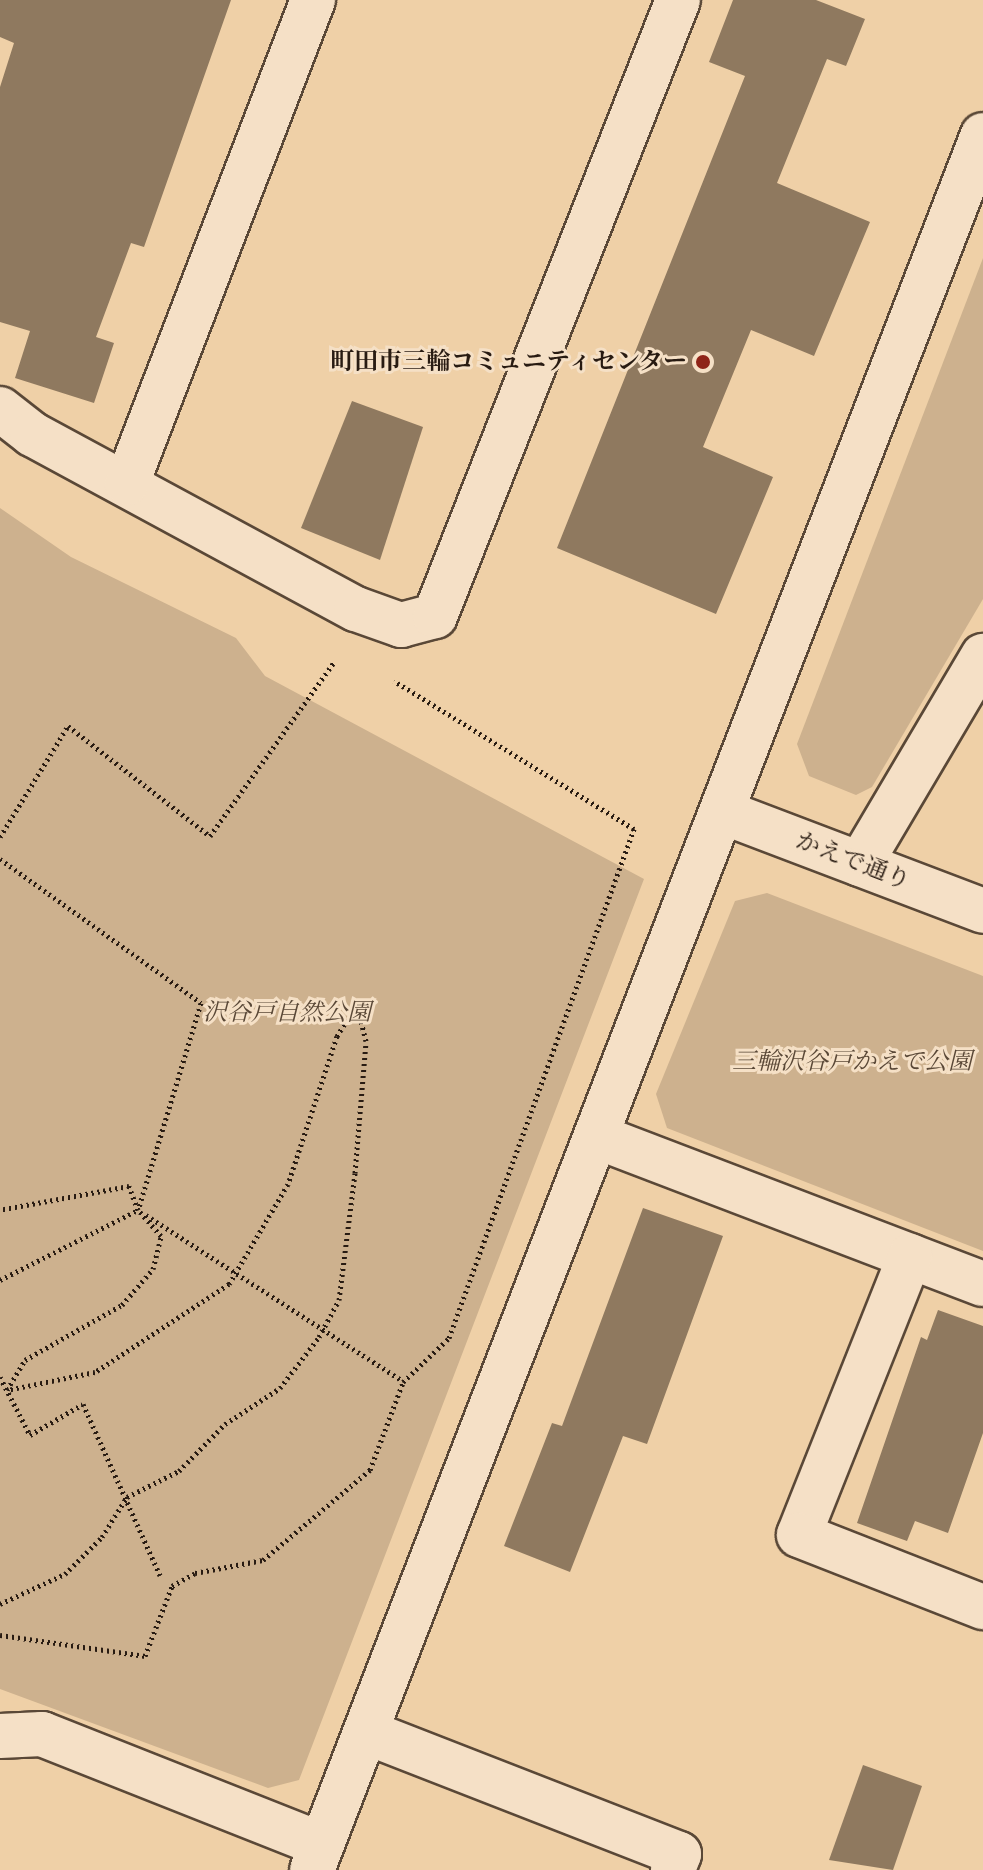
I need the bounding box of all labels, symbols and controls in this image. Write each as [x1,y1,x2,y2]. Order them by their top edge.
place label: 町田市三輪コミュニティセンター [327,348,687,376]
marker: 町田市三輪コミュニティセンター [694,353,712,371]
street label: かえで通り [792,826,914,896]
park label: 沢谷戸自然公園 [203,999,371,1027]
park label: 三輪沢谷戸かえで公園 [732,1048,972,1076]

